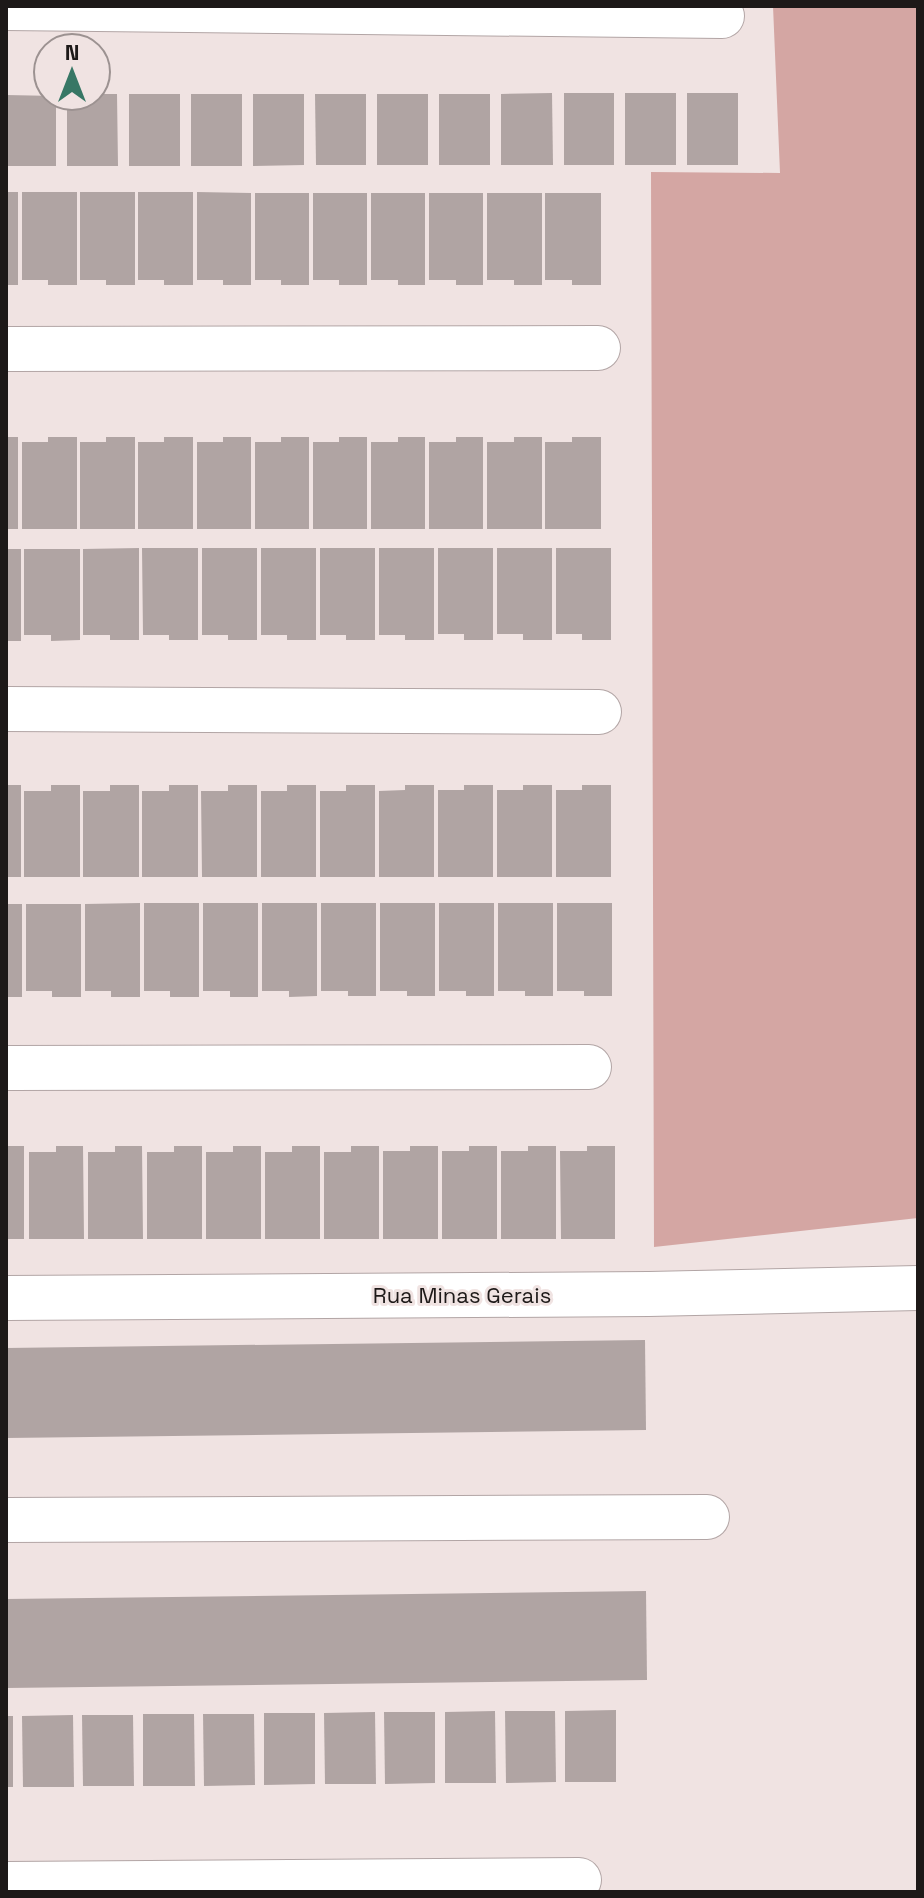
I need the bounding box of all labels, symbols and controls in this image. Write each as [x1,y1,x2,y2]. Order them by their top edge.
north arrow [32,32,112,112]
text: N [65,38,79,66]
street label: Rua Minas Gerais [373,1281,551,1309]

